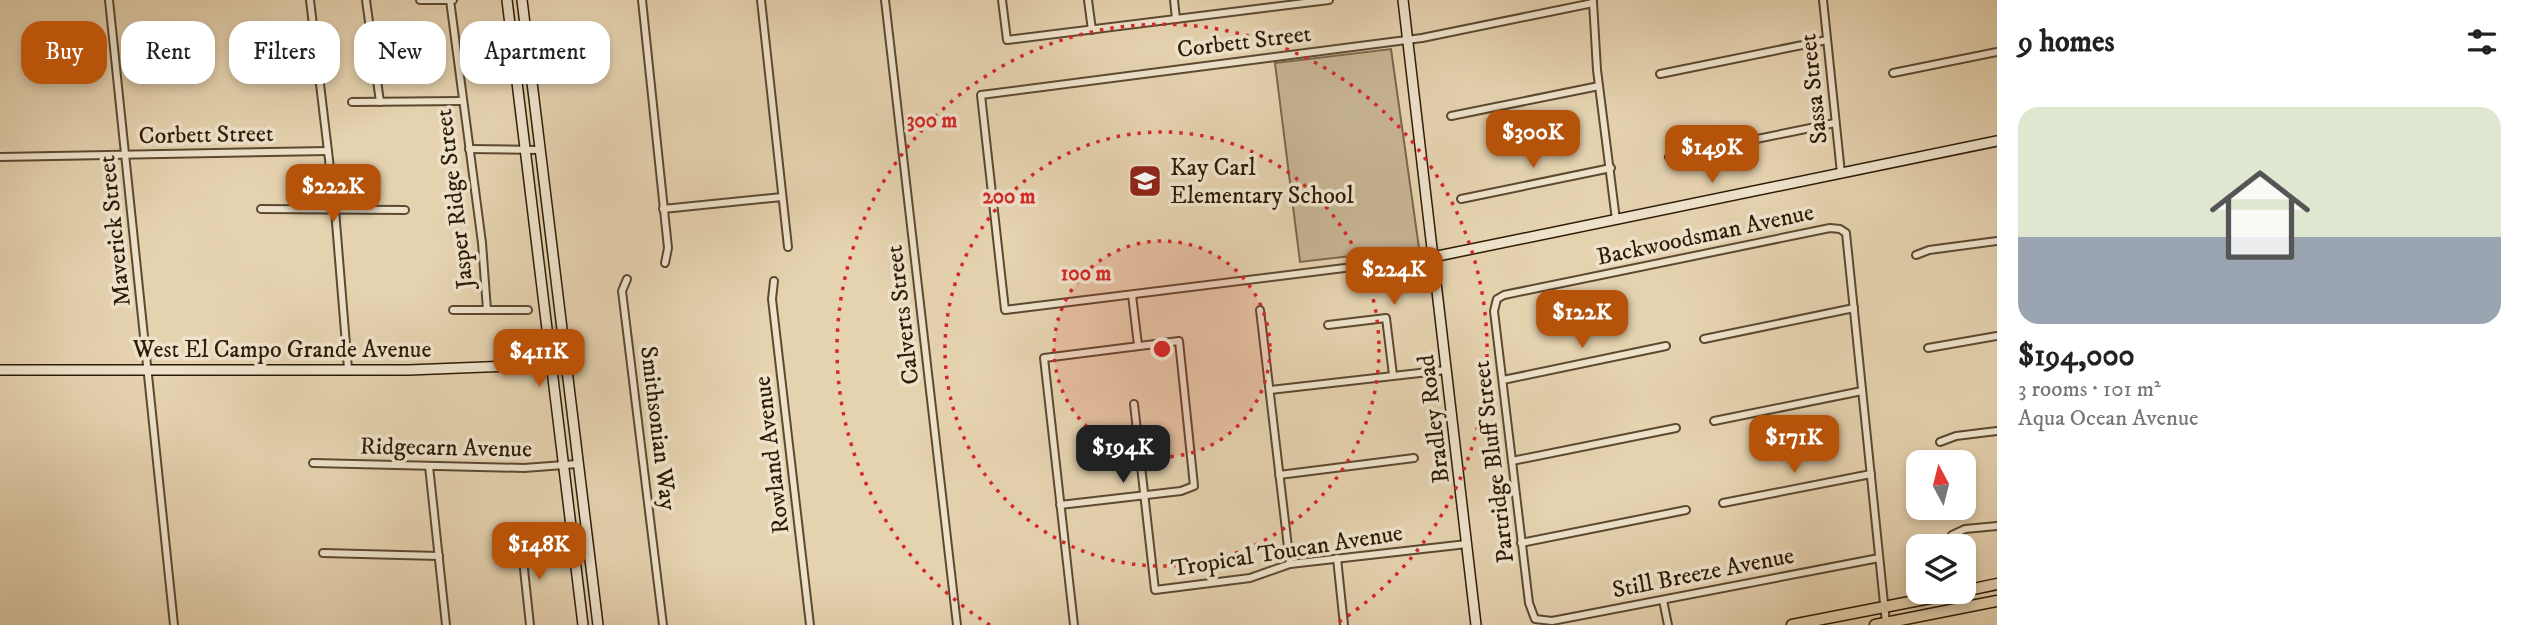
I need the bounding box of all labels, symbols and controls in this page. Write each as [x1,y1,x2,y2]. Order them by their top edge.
street label: Corbett Street [1175,19,1313,65]
chip: Buy [21,21,107,84]
chip: Rent [121,21,215,84]
chip: Filters [229,21,340,84]
chip: New [354,21,446,84]
chip: Apartment [460,21,610,84]
icon: filters [2463,23,2501,61]
text: 9 homes [2018,24,2115,61]
street label: Sassa Street [1793,32,1835,146]
street label: Jasper Ridge Street [429,107,481,293]
text: 300 m [907,108,958,134]
pin: $300K [1484,110,1582,170]
text: $300K [1502,118,1564,147]
street label: Corbett Street [138,119,274,151]
pin: $149K [1663,125,1761,185]
text: $149K [1681,133,1743,162]
icon: home [2197,152,2323,278]
place label: Kay Carl Elementary School [1170,153,1354,211]
street label: Maverick Street [92,154,138,308]
school or university icon: Kay Carl Elementary School [1126,162,1164,200]
pin: $222K [284,164,382,224]
text: $222K [302,172,364,201]
text: 200 m [982,184,1036,210]
street label: Backwoodsman Avenue [1594,197,1817,273]
street label: Calverts Street [880,243,926,386]
pin: $224K [1345,247,1443,307]
text: $224K [1362,255,1426,284]
text: 100 m [1061,261,1111,287]
pin: $122K [1533,290,1631,350]
text: $122K [1552,298,1612,327]
pin: $411K [490,330,588,389]
street label: West El Campo Grande Avenue [132,335,431,365]
text: $411K [510,337,568,366]
centre of rings [1150,337,1174,361]
text: $194,000 [2018,338,2135,375]
street label: Smithsonian Way [633,344,683,513]
street label: Bradley Road [1411,353,1457,485]
street label: Partridge Bluff Street [1467,359,1521,565]
street label: Rowland Avenue [747,374,797,535]
text: 3 rooms · 101 m² [2018,375,2161,404]
text: Aqua Ocean Avenue [2018,404,2199,433]
pin: $171K [1745,416,1843,475]
text: $171K [1765,423,1823,452]
pin: $194K [1074,426,1172,485]
street label: Ridgecarn Avenue [360,432,532,465]
text: $194K [1092,433,1154,462]
north arrow [1906,450,1976,520]
map controls [1906,450,1976,604]
street label: Tropical Toucan Avenue [1169,518,1405,584]
pin: $148K [490,522,588,582]
text: $148K [508,530,570,559]
button: layers [1906,534,1976,604]
street label: Still Breeze Avenue [1610,541,1797,605]

